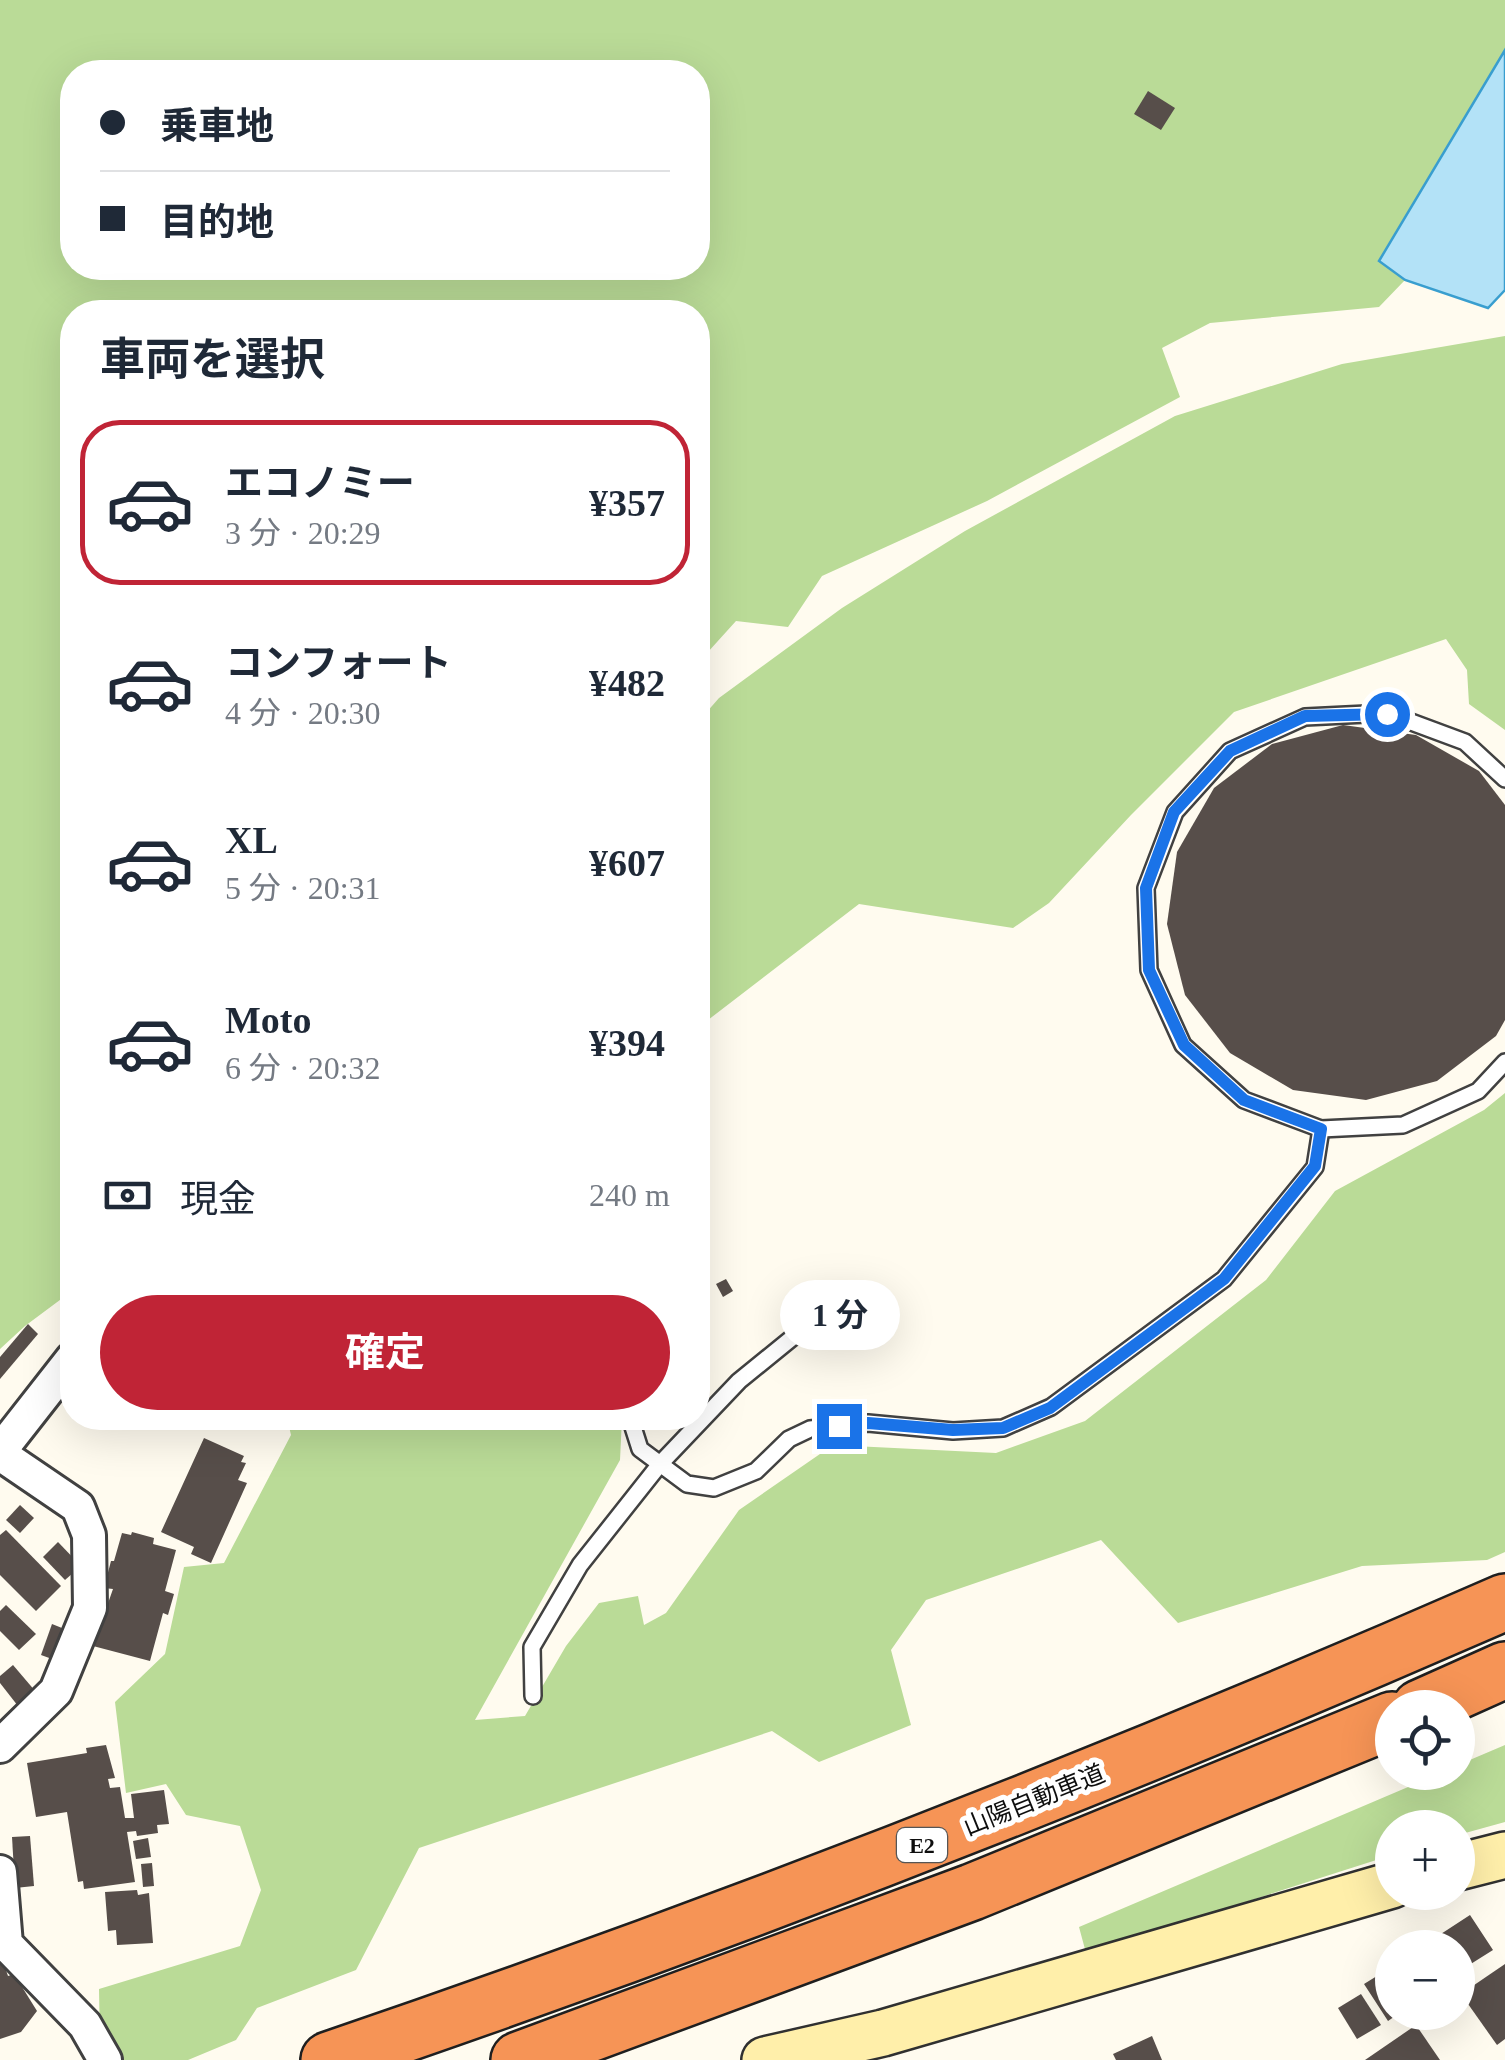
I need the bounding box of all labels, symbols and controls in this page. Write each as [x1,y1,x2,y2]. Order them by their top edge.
text: 乗車地 [160,105,274,147]
text: 目的地 [160,201,274,243]
text: 車両を選択 [100,335,325,385]
icon: car [105,458,195,548]
text: エコノミー [225,462,415,504]
text: ¥357 [589,482,665,524]
text: 3 分 · 20:29 [225,515,381,551]
icon: car [105,638,195,728]
text: コンフォート [225,642,452,684]
text: ¥482 [589,662,665,704]
route start [1365,692,1410,737]
text: 4 分 · 20:30 [225,695,381,731]
icon: car [105,818,195,908]
text: XL [225,819,278,861]
text: ¥607 [589,842,665,884]
text: 5 分 · 20:31 [225,870,381,906]
icon: car [105,998,195,1088]
text: Moto [225,999,312,1041]
text: ¥394 [589,1022,665,1064]
text: 6 分 · 20:32 [225,1050,381,1086]
icon: cash [100,1168,155,1223]
text: 240 m [589,1177,670,1213]
text: 現金 [180,1178,256,1220]
callout: 1 分 [779,1281,899,1351]
button: 確定 [100,1295,670,1410]
text: 1 分 [812,1297,868,1333]
route end [817,1404,862,1449]
map controls [1375,1690,1475,2030]
button: locate [1375,1690,1475,1790]
street label: 山陽自動車道 [959,1759,1109,1841]
button: + [1375,1810,1475,1910]
road number: E2 [897,1828,947,1862]
button: − [1375,1930,1475,2030]

